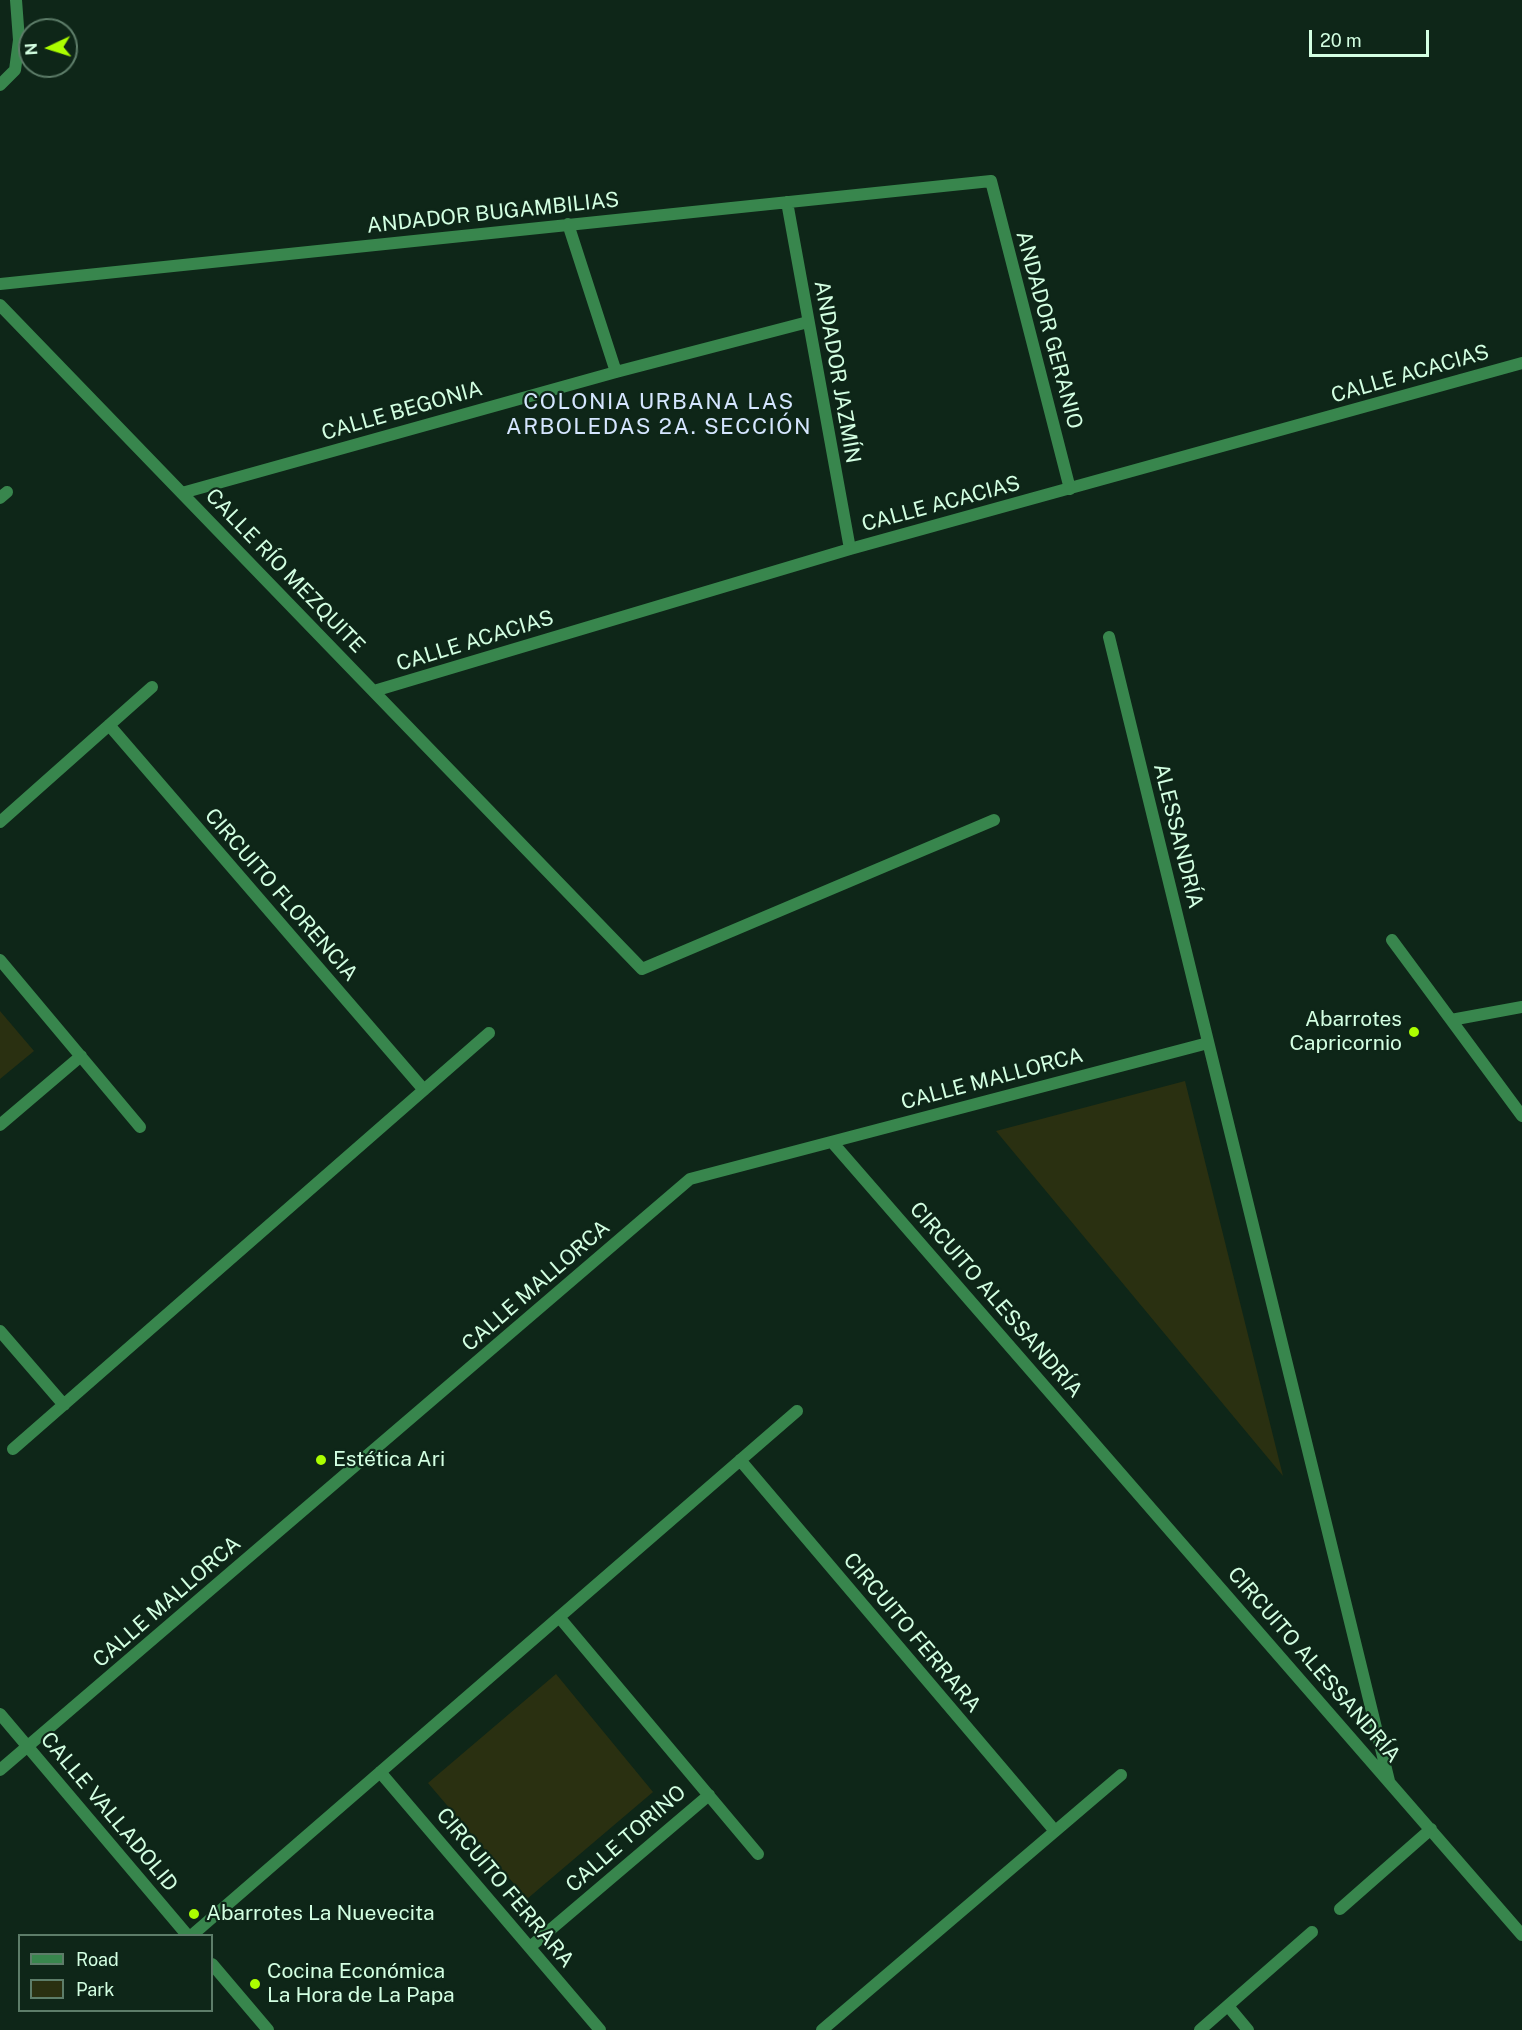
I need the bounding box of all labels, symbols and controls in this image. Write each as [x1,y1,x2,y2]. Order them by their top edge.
north arrow [18,18,78,78]
scale bar [1312,18,1432,56]
text: 20 m [1320,30,1362,51]
text: N [22,42,41,56]
street label: ANDADOR BUGAMBILIAS [366,187,620,239]
street label: ANDADOR GERANIO [1010,228,1088,432]
street label: ANDADOR JAZMÍN [809,279,865,465]
street label: CALLE ACACIAS [1328,339,1492,409]
street label: CALLE BEGONIA [319,376,485,446]
district label: COLONIA URBANA LAS ARBOLEDAS 2A. SECCIÓN [506,389,812,440]
street label: CALLE ACACIAS [859,471,1023,537]
street label: CALLE RÍO MEZQUITE [200,484,370,658]
street label: CALLE ACACIAS [393,605,557,677]
street label: ALESSANDRÍA [1148,761,1208,911]
street label: CIRCUITO FLORENCIA [199,804,363,986]
place label: Abarrotes Capricornio [1290,1007,1402,1057]
marker: Abarrotes Capricornio [1407,1025,1421,1039]
street label: CALLE MALLORCA [898,1043,1086,1115]
street label: CIRCUITO ALESSANDRÍA [904,1197,1088,1403]
street label: CALLE MALLORCA [457,1215,615,1357]
place label: Estética Ari [333,1447,445,1473]
marker: Estética Ari [314,1453,328,1467]
street label: CALLE MALLORCA [88,1531,246,1673]
street label: CIRCUITO FERRARA [838,1548,986,1718]
street label: CIRCUITO ALESSANDRÍA [1222,1562,1406,1768]
street label: CALLE VALLADOLID [35,1727,183,1897]
street label: CALLE TORINO [561,1780,691,1898]
street label: CIRCUITO FERRARA [431,1803,579,1973]
place label: Abarrotes La Nuevecita [206,1901,435,1927]
marker: Abarrotes La Nuevecita [187,1907,201,1921]
legend [18,1934,213,2012]
text: Road [76,1949,119,1970]
place label: Cocina Económica La Hora de La Papa [267,1959,455,2009]
marker: Cocina Económica La Hora de La Papa [248,1977,262,1991]
text: Park [76,1979,114,2000]

